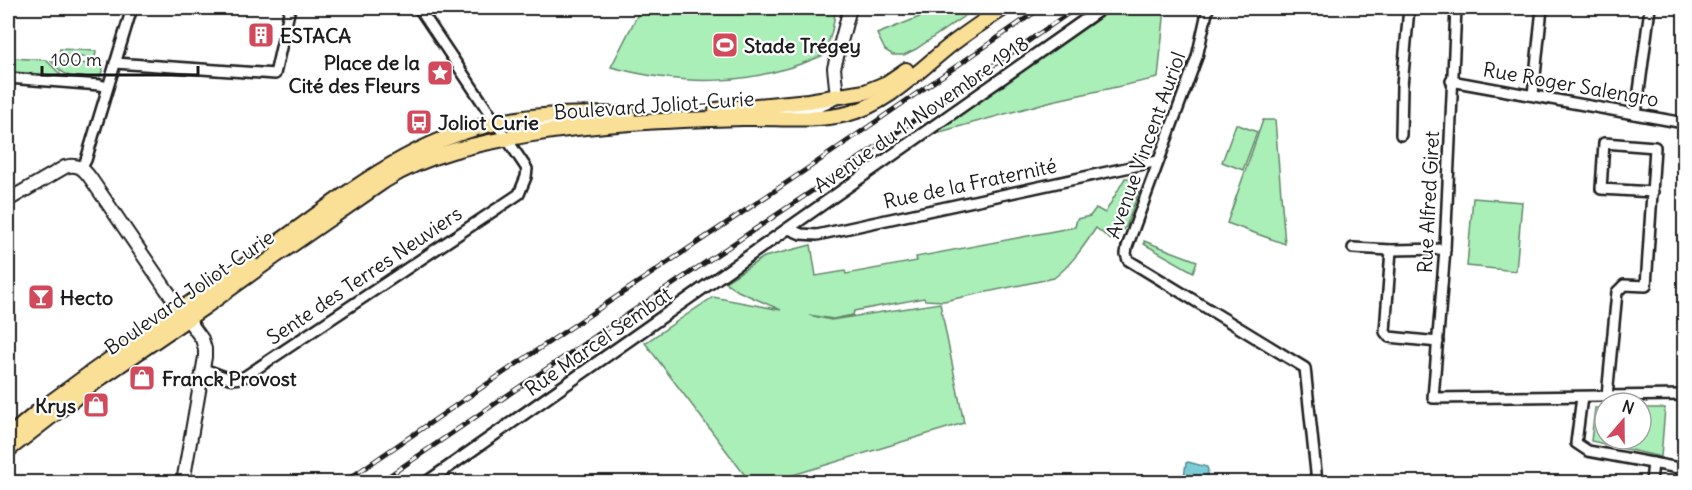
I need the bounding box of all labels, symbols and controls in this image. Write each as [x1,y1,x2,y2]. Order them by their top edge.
building icon: ESTACA [246,20,276,50]
place label: ESTACA [280,23,351,48]
sports icon: Stade Trégey [710,30,740,60]
street label: Avenue du 11 Novembre 1918 [809,30,1033,198]
place label: Stade Trégey [744,33,861,58]
scale bar [42,39,198,77]
text: 100 m [51,48,102,71]
street label: Avenue Vincent Auriol [1100,48,1190,242]
place label: Place de la Cité des Fleurs [288,50,421,98]
street label: Rue Roger Salengro [1481,56,1661,112]
place icon: Place de la Cité des Fleurs [425,58,455,88]
street label: Boulevard Joliot-Curie [553,86,755,124]
bus stop icon: Joliot Curie [404,107,434,137]
place label: Joliot Curie [438,110,539,135]
street label: Rue Alfred Giret [1412,130,1444,274]
street label: Rue de la Fraternité [881,152,1059,214]
street label: Sente des Terres Neuviers [262,200,466,350]
street label: Boulevard Joliot-Curie [99,224,279,360]
street label: Rue Marcel Sembat [520,281,677,401]
bar icon: Hecto [26,282,56,312]
place label: Hecto [60,285,113,310]
shop icon: Franck Provost [127,363,157,393]
place label: Franck Provost [162,366,297,391]
shop icon: Krys [81,390,111,420]
north arrow [1593,391,1653,451]
place label: Krys [35,393,76,418]
text: N [1620,396,1637,418]

